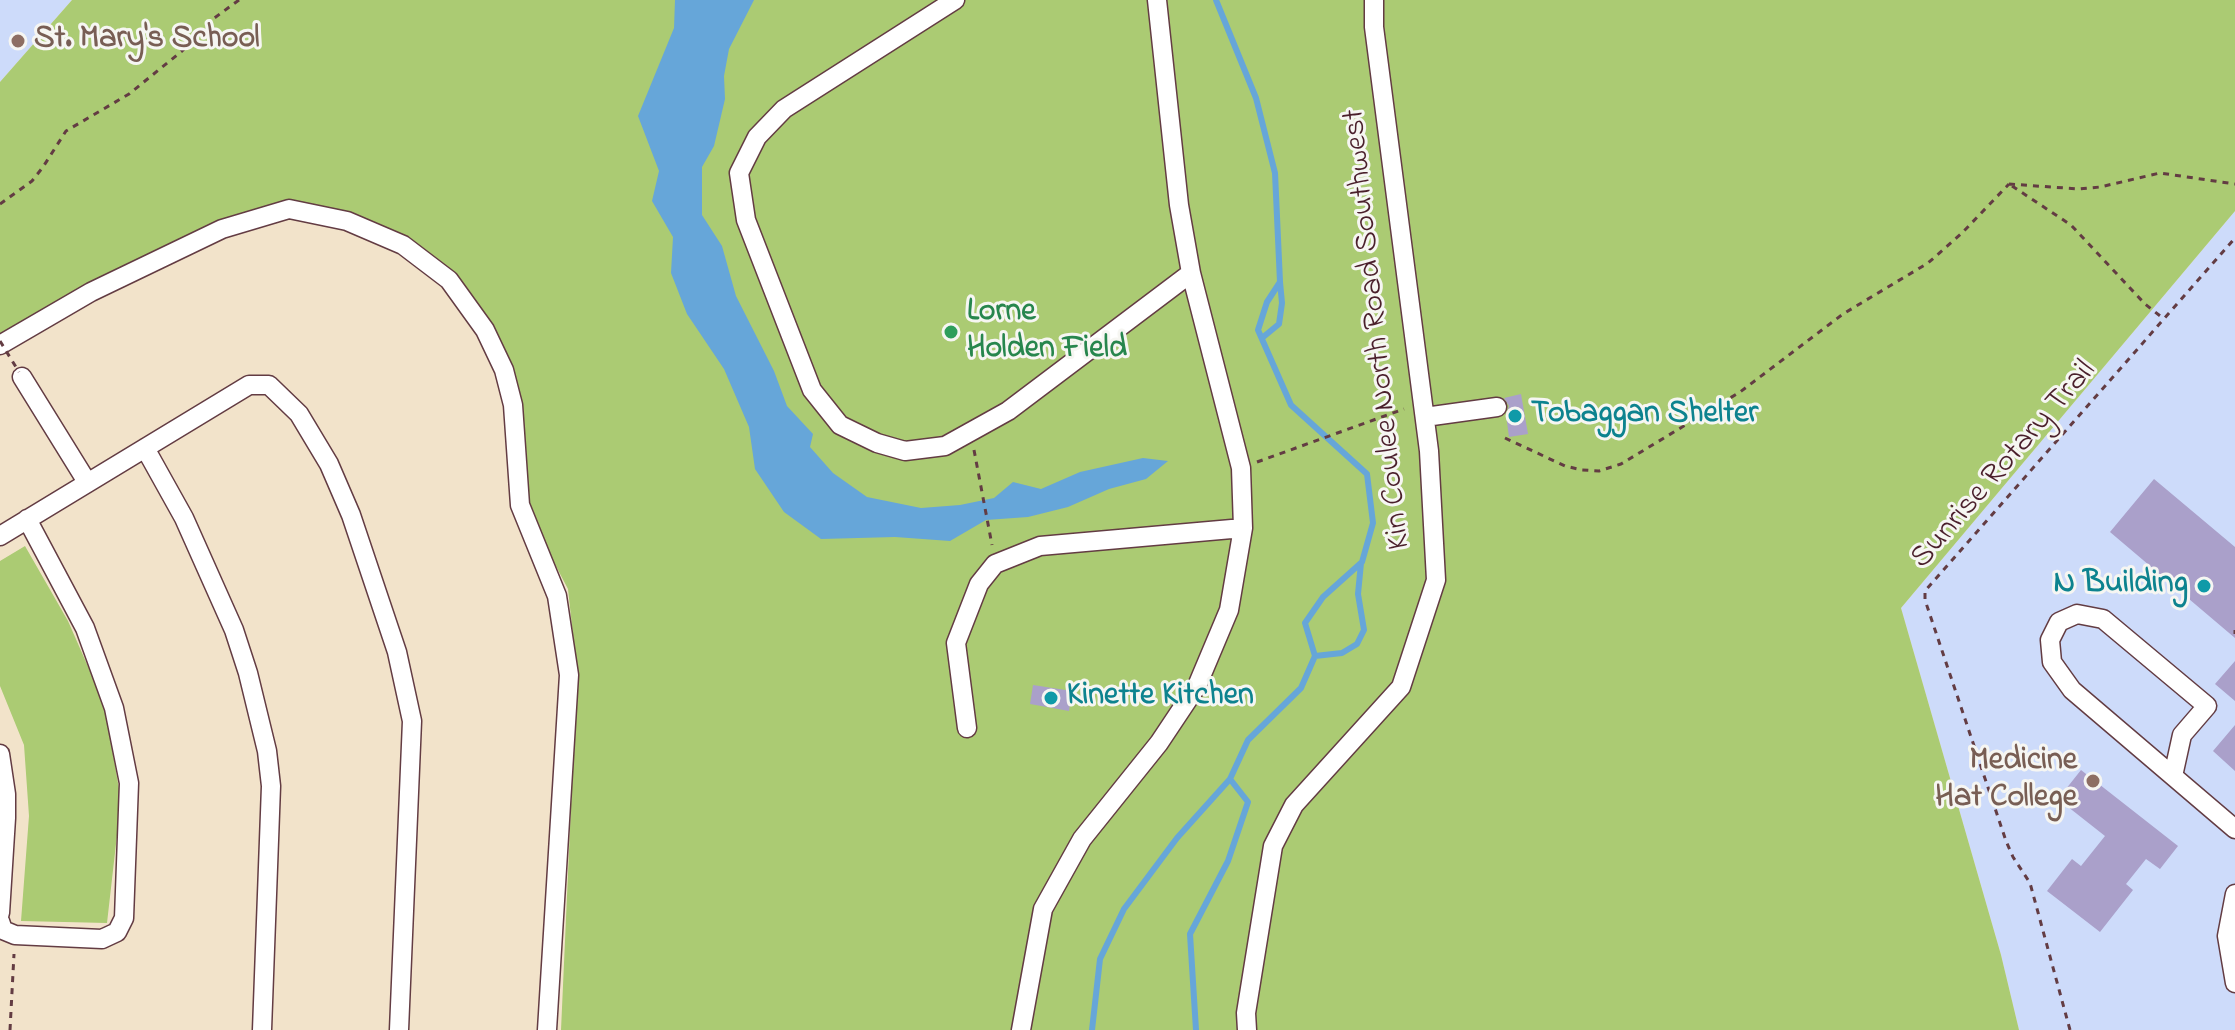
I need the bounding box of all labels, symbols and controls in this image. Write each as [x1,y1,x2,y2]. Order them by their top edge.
place label: St. Mary's School [34,22,260,60]
marker: St. Mary's School [9,32,27,50]
street label: Kin Coulee North Road Southwest [1337,107,1421,551]
place label: Lorne Holden Field [967,295,1127,370]
marker: Lorne Holden Field [942,323,960,341]
street label: Sunrise Rotary Trail [1904,354,2106,578]
place label: Tobaggan Shelter [1531,397,1758,435]
marker: Tobaggan Shelter [1506,407,1524,425]
place label: N Building [2054,567,2188,605]
marker: N Building [2195,577,2213,595]
place label: Kinette Kitchen [1067,679,1254,717]
marker: Kinette Kitchen [1042,689,1060,707]
place label: Medicine Hat College [1935,744,2077,819]
marker: Medicine Hat College [2084,772,2102,790]

